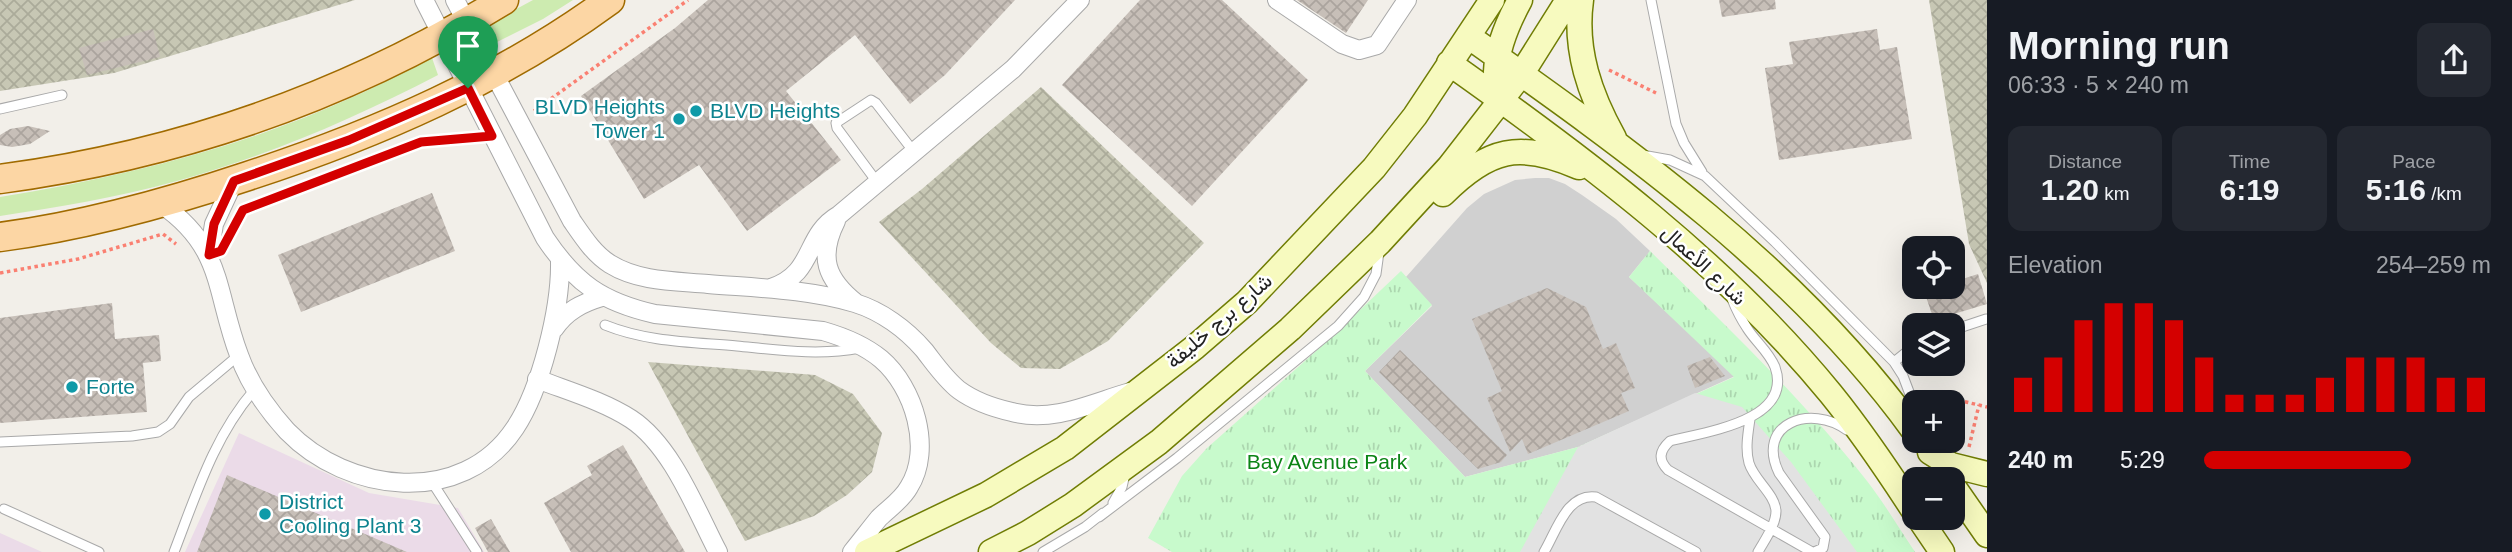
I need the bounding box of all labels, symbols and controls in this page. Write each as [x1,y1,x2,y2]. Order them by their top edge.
pin [438,16,498,88]
button: share [2417,23,2491,97]
text: Morning run [2008,25,2230,67]
icon: arrive [449,27,487,65]
text: 06:33 · 5 × 240 m [2008,72,2189,98]
place label: BLVD Heights Tower 1 [535,95,665,142]
place label: BLVD Heights [710,99,840,122]
marker: BLVD Heights [688,103,704,119]
marker: BLVD Heights Tower 1 [671,111,687,127]
text: Distance [2048,151,2122,172]
text: Time [2229,151,2270,172]
text: Pace [2392,151,2435,172]
text: 1.20 [2041,173,2099,206]
text: 6:19 [2219,173,2280,206]
text: 5:16 [2366,173,2426,206]
text: km [2099,183,2130,204]
text: /km [2426,183,2462,204]
street label: شارع الأعمال [1655,220,1751,312]
map controls [1902,236,1965,530]
button: locate [1902,236,1965,299]
text: Elevation [2008,252,2103,278]
text: 254–259 m [2376,252,2491,278]
street label: شارع برج خليفة [1161,269,1278,375]
button: layers [1902,313,1965,376]
place label: Forte [86,375,135,398]
marker: Forte [64,379,80,395]
button: + [1902,390,1965,453]
text: 240 m [2008,447,2073,473]
text: 5:29 [2120,447,2165,473]
park label: Bay Avenue Park [1247,450,1408,473]
button: − [1902,467,1965,530]
place label: District Cooling Plant 3 [279,490,421,537]
marker: District Cooling Plant 3 [257,506,273,522]

